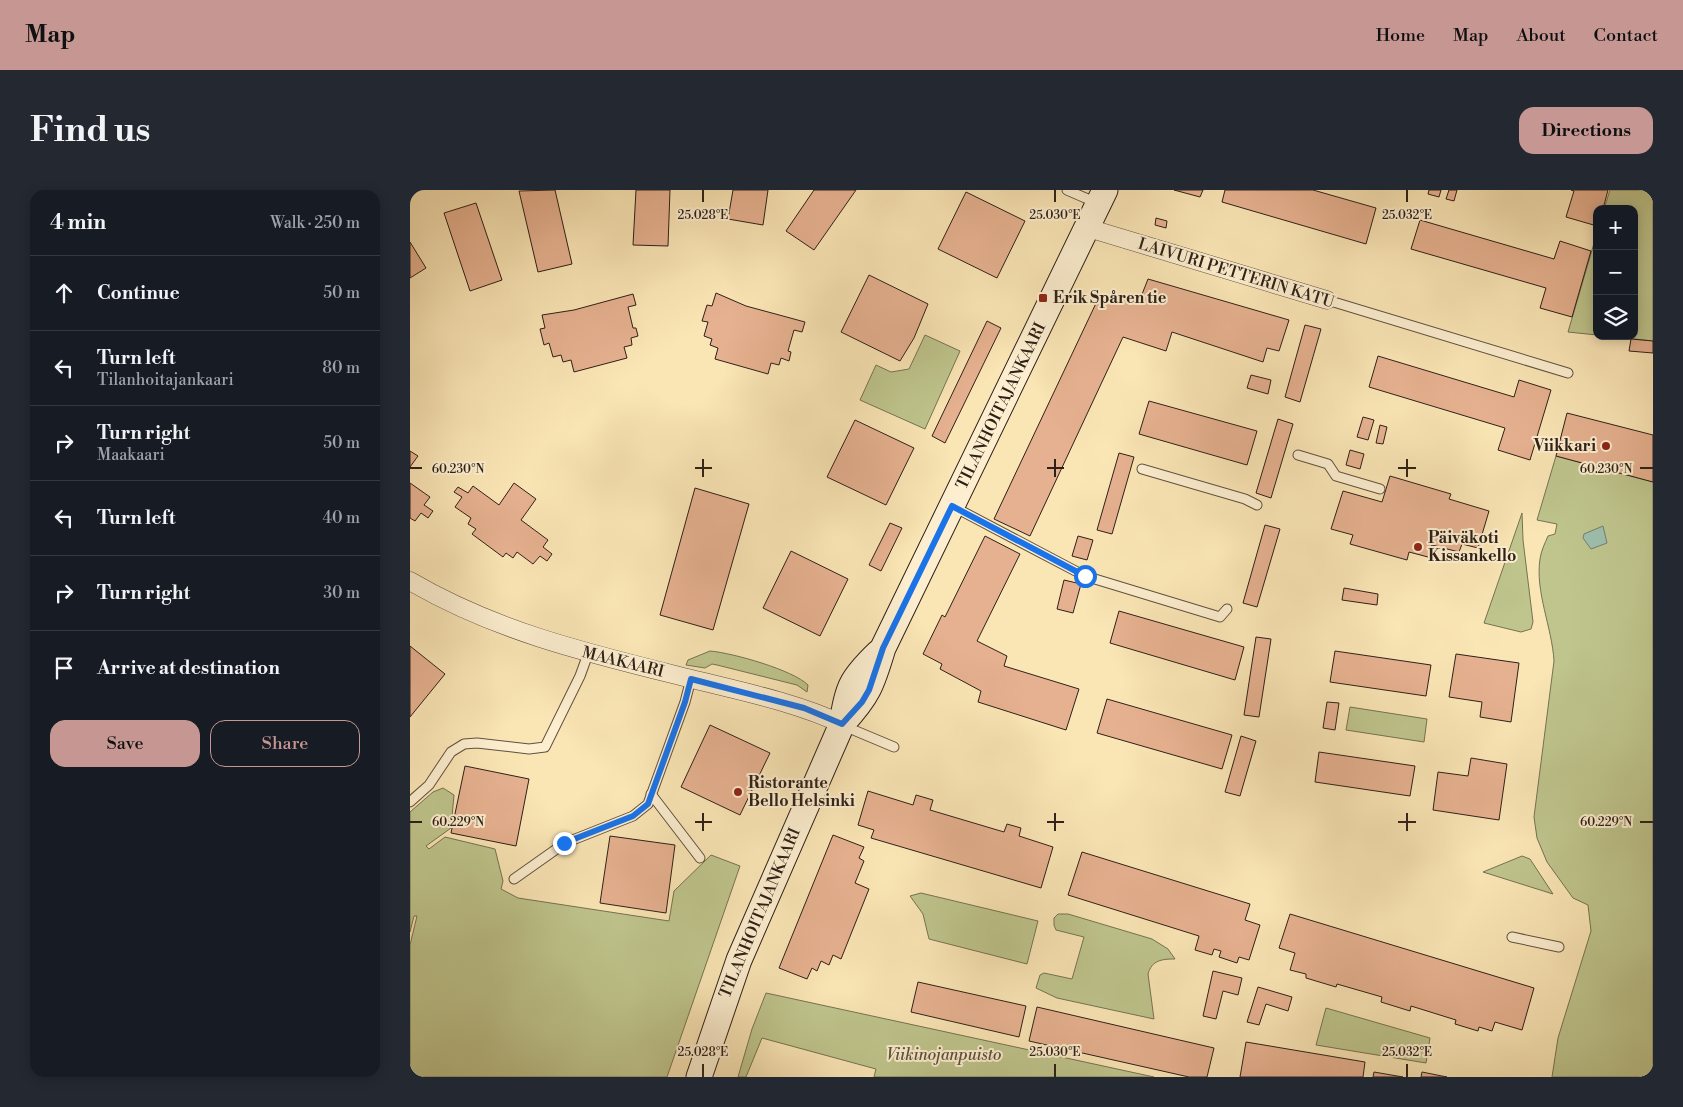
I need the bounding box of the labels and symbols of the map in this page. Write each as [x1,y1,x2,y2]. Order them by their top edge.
text: 25.028°E [678,208,728,223]
text: 25.030°E [1029,208,1081,223]
text: 25.032°E [1382,208,1432,223]
street label: LAIVURI PETTERIN KATU [1135,234,1337,312]
place label: Erik Spåren tie [1053,288,1167,308]
marker: Erik Spåren tie [1037,292,1049,304]
street label: TILANHOITAJANKAARI [952,319,1050,493]
place label: Viikkari [1533,436,1596,456]
marker: Viikkari [1600,440,1612,452]
text: 60.230°N [432,462,484,477]
text: 60.230°N [1580,462,1632,477]
place label: Päiväkoti Kissankello [1428,528,1516,566]
marker: Päiväkoti Kissankello [1412,541,1424,553]
route start [1074,565,1097,588]
street label: MAAKAARI [580,642,666,682]
place label: Ristorante Bello Helsinki [748,773,855,811]
marker: Ristorante Bello Helsinki [732,786,744,798]
text: 60.229°N [432,815,484,830]
text: 60.229°N [1580,815,1632,830]
street label: TILANHOITAJANKAARI [715,825,805,1001]
route end [553,832,576,855]
text: 25.028°E [678,1045,728,1060]
park label: Viikinojanpuisto [887,1045,1001,1065]
text: 25.030°E [1029,1045,1081,1060]
text: 25.032°E [1382,1045,1432,1060]

